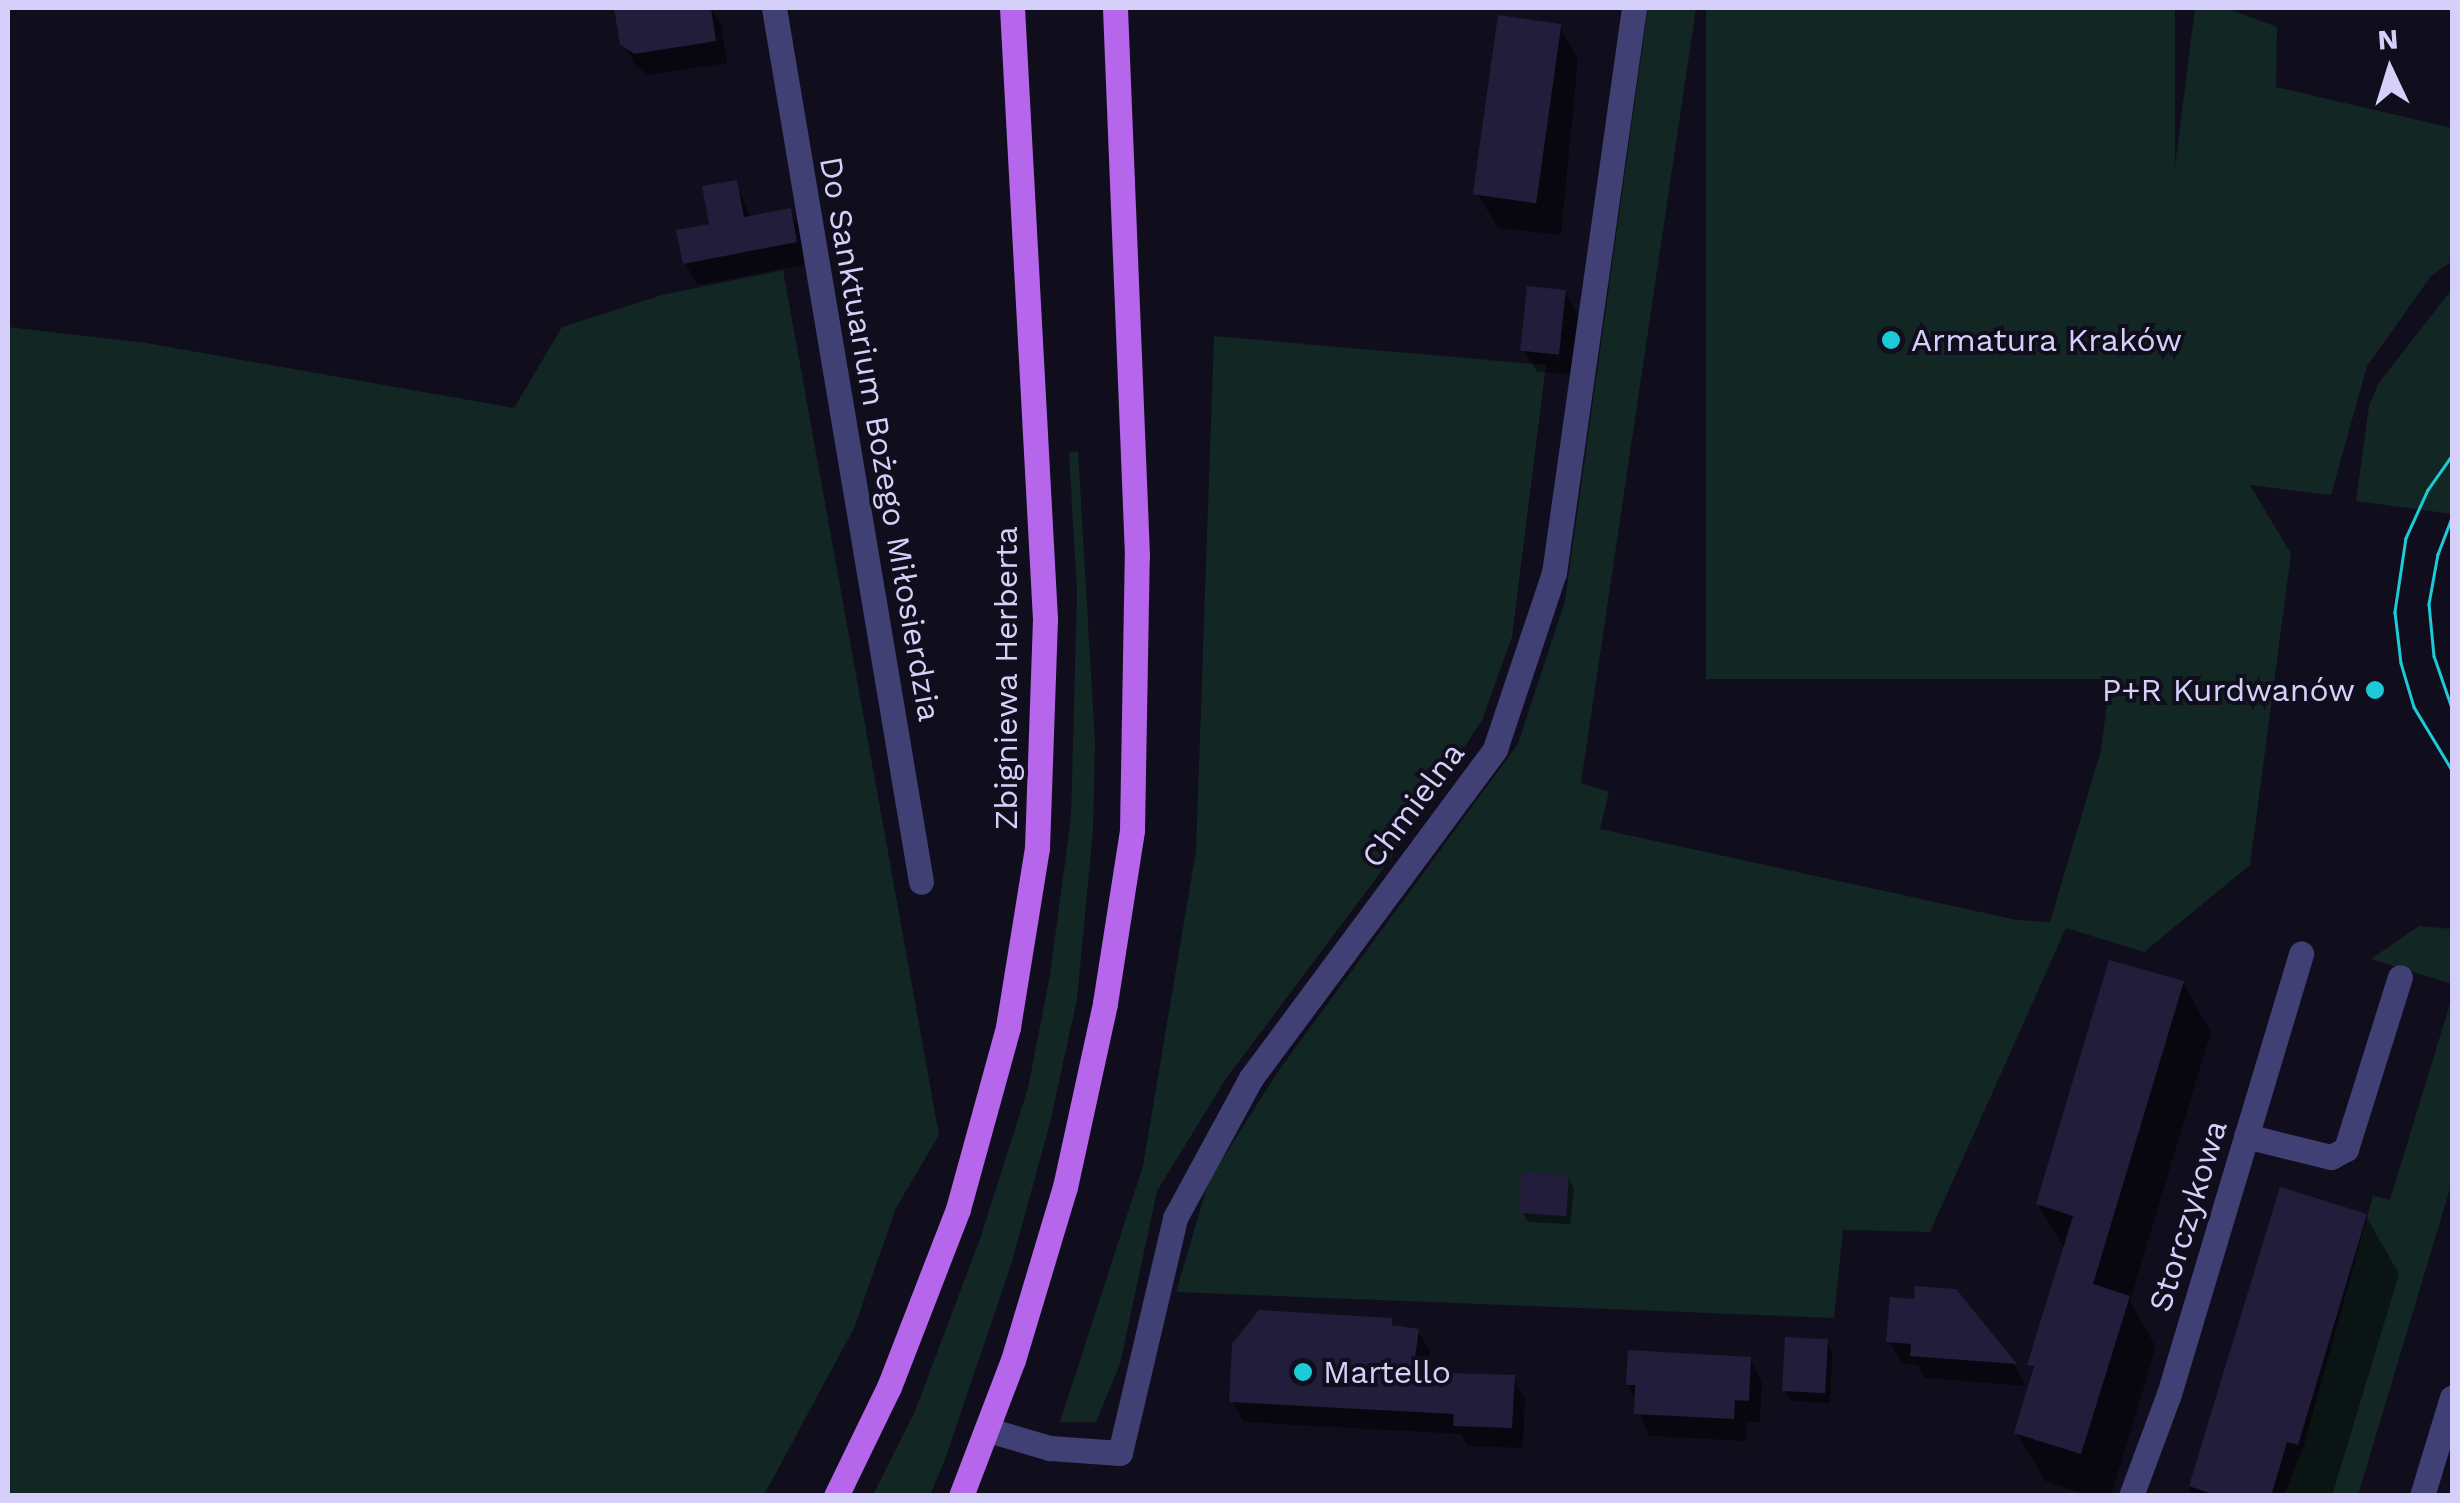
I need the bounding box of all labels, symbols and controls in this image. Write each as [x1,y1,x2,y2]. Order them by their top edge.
north arrow [2340,20,2440,120]
text: N [2376,22,2399,57]
street label: Do Sanktuarium Bożego Miłosierdzia [811,154,949,724]
place label: Armatura Kraków [1911,321,2183,359]
marker: Armatura Kraków [1880,329,1902,351]
street label: Zbigniewa Herberta [987,526,1025,830]
place label: P+R Kurdwanów [2102,671,2355,709]
marker: P+R Kurdwanów [2364,679,2386,701]
street label: Chmielna [1353,735,1473,875]
street label: Storczykowa [2141,1116,2235,1316]
place label: Martello [1323,1353,1451,1391]
marker: Martello [1292,1361,1314,1383]

